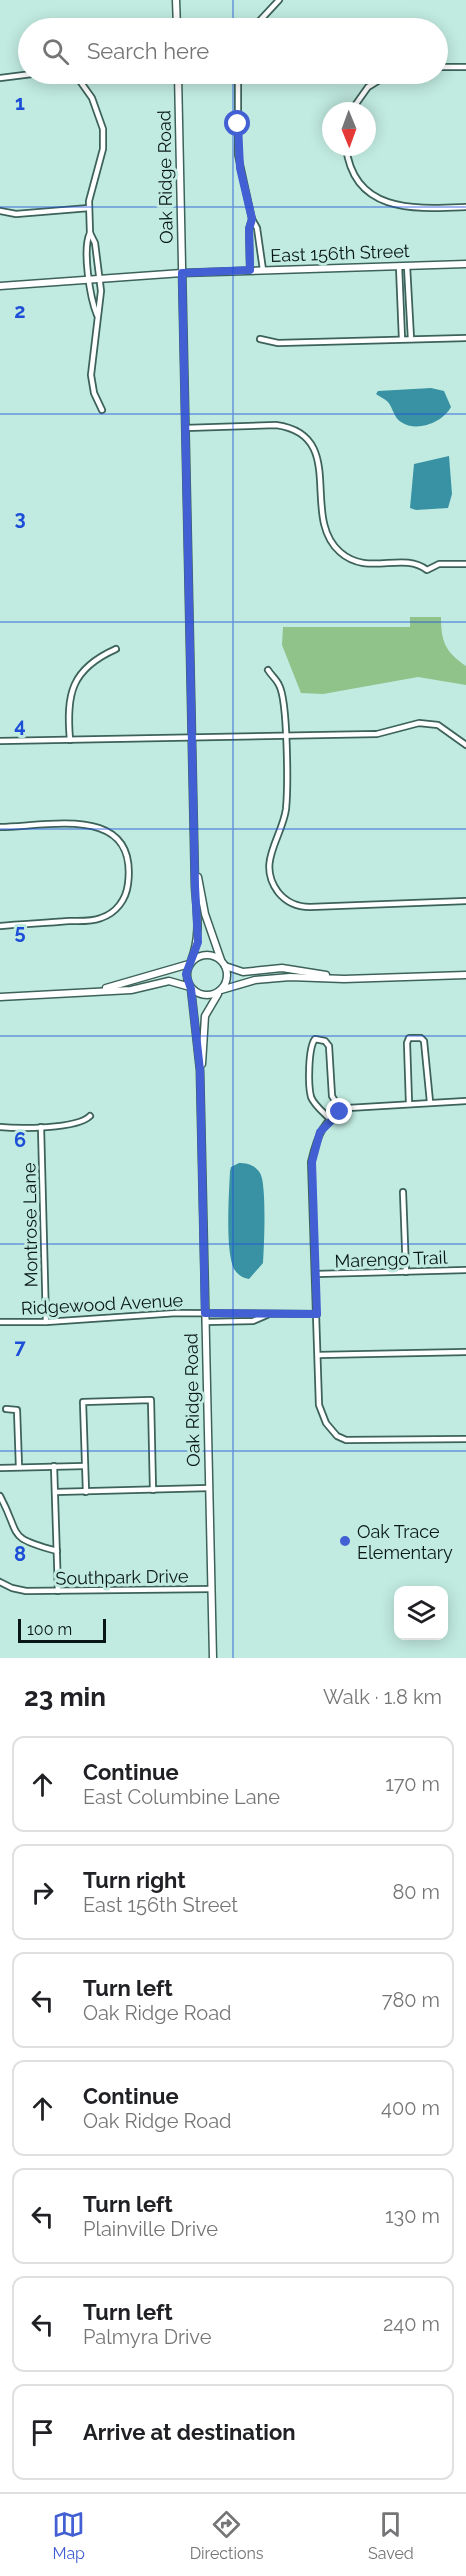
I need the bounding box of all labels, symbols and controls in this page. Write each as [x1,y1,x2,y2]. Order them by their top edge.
search box [18,18,448,84]
icon: search [39,35,72,68]
text: Search here [87,38,209,64]
text: 1 [15,91,25,115]
north arrow [322,102,376,156]
street label: Oak Ridge Road [153,110,177,244]
route start [224,110,250,136]
street label: East 156th Street [270,240,410,266]
text: 2 [14,299,26,323]
text: 3 [14,506,26,530]
text: 4 [14,713,26,737]
text: 5 [14,920,26,944]
route end [326,1098,352,1124]
text: 6 [14,1128,26,1152]
street label: Montrose Lane [18,1162,42,1288]
street label: Marengo Trail [334,1247,448,1271]
street label: Ridgewood Avenue [20,1289,184,1319]
street label: Oak Ridge Road [180,1333,204,1467]
text: 7 [14,1335,26,1359]
place label: Oak Trace Elementary [357,1521,453,1563]
marker: Oak Trace Elementary [338,1534,352,1548]
text: 8 [14,1542,26,1566]
street label: Southpark Drive [55,1565,189,1589]
map controls [394,1586,448,1640]
button: layers [394,1586,448,1640]
scale bar [18,1616,106,1644]
text: 100 m [27,1620,72,1639]
text: 23 min [24,1682,106,1712]
text: Walk · 1.8 km [323,1685,442,1709]
text: Continue [83,1759,179,1785]
icon: ahead [26,1768,59,1801]
text: 170 m [385,1772,440,1796]
text: East Columbine Lane [83,1785,280,1809]
text: Turn right [83,1867,186,1893]
icon: right [26,1876,59,1909]
text: 80 m [392,1880,440,1904]
text: East 156th Street [83,1893,238,1917]
text: Turn left [83,1975,173,2001]
icon: left [26,1984,59,2017]
text: 780 m [382,1988,440,2012]
text: Oak Ridge Road [83,2001,231,2025]
text: Continue [83,2083,179,2109]
icon: ahead [26,2092,59,2125]
text: 400 m [381,2096,440,2120]
text: Oak Ridge Road [83,2109,231,2133]
text: Turn left [83,2191,173,2217]
icon: left [26,2200,59,2233]
text: 130 m [385,2204,440,2228]
text: Plainville Drive [83,2217,218,2241]
text: Turn left [83,2299,173,2325]
icon: left [26,2308,59,2341]
text: 240 m [383,2312,440,2336]
text: Palmyra Drive [83,2325,211,2349]
icon: arrive [26,2416,59,2449]
text: Arrive at destination [83,2419,296,2445]
tab: Map [52,2508,85,2563]
tab: Directions [190,2508,264,2563]
tab: Saved [368,2508,414,2563]

